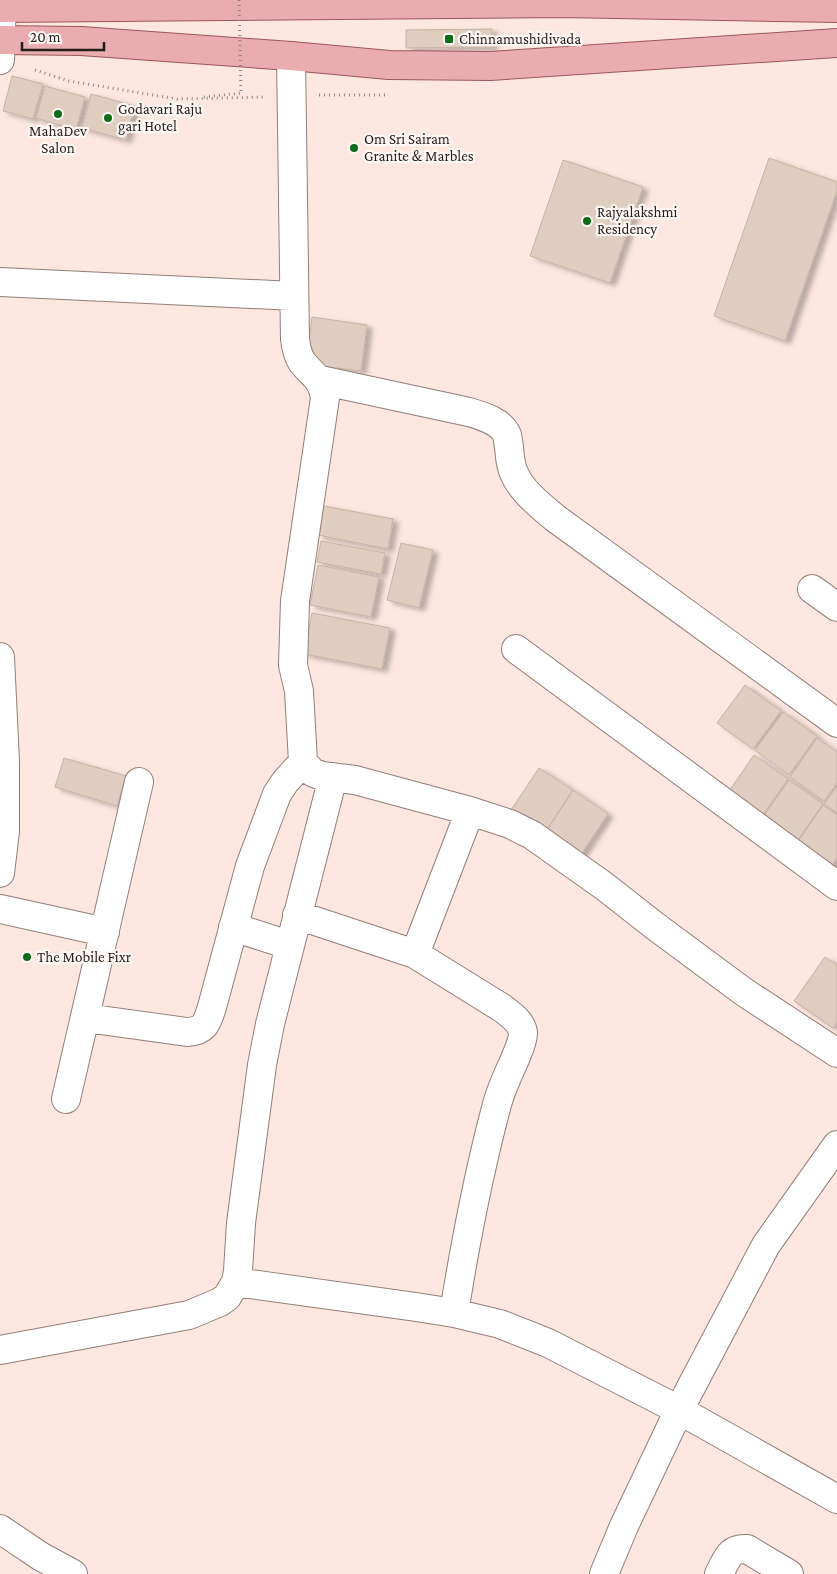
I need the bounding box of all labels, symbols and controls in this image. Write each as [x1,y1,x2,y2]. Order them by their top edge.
scale bar [22,20,105,52]
text: 20 m [30,29,61,45]
place label: Chinnamushidivada [459,31,581,47]
marker: Chinnamushidivada [443,33,455,45]
place label: Godavari Raju gari Hotel [118,101,202,135]
marker: MahaDev Salon [52,108,64,120]
marker: Godavari Raju gari Hotel [102,112,114,124]
place label: MahaDev Salon [29,123,87,156]
place label: Om Sri Sairam Granite & Marbles [364,131,474,164]
marker: Om Sri Sairam Granite & Marbles [348,142,360,154]
place label: Rajyalakshmi Residency [597,204,678,238]
marker: Rajyalakshmi Residency [581,215,593,227]
place label: The Mobile Fixr [37,949,132,965]
marker: The Mobile Fixr [21,951,33,963]

